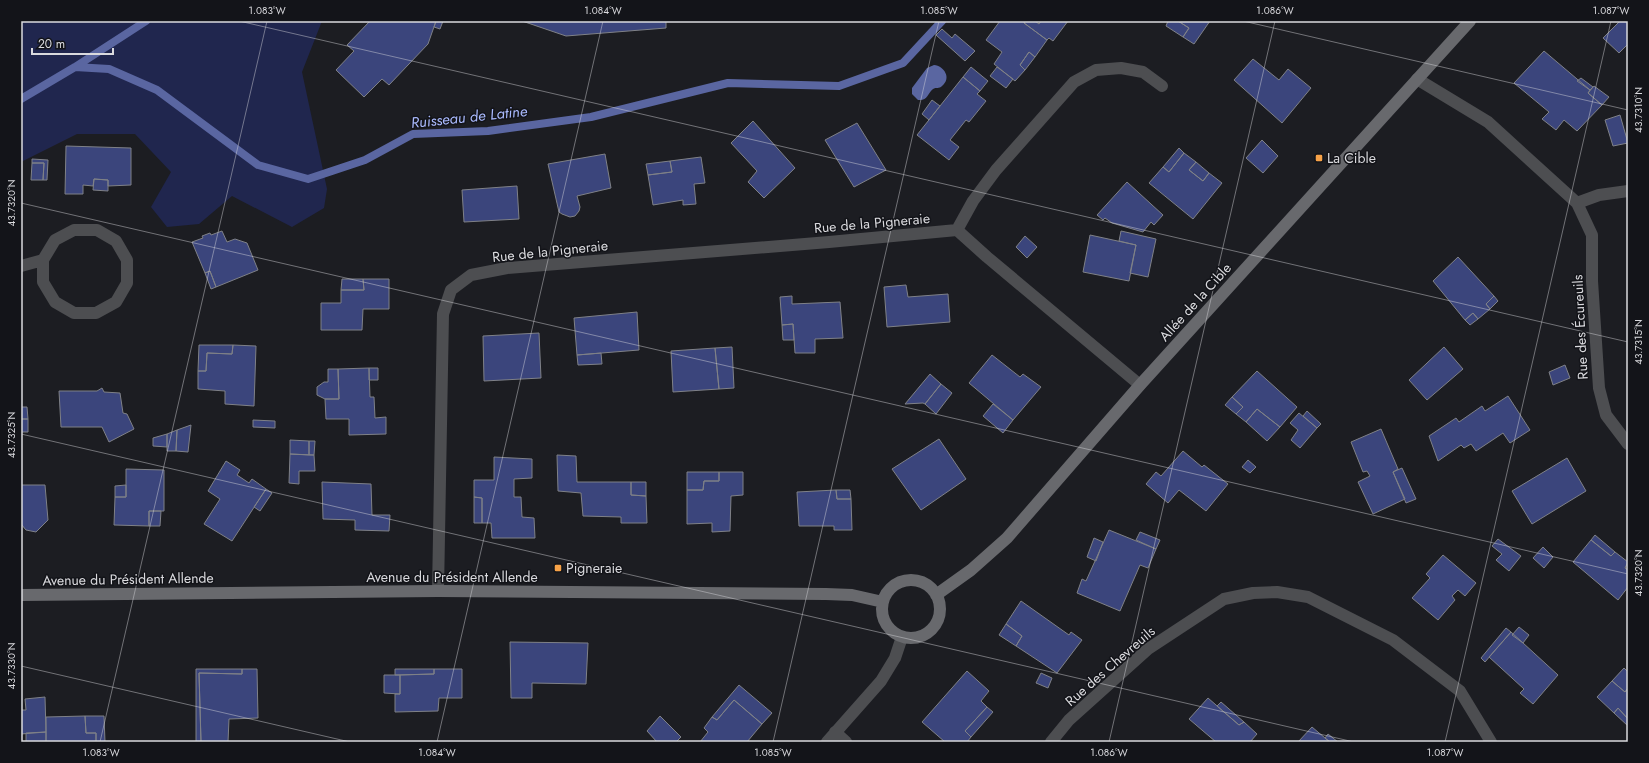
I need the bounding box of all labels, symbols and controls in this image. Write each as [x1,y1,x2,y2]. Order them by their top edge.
text: 1.083°W [248,3,286,18]
text: 1.084°W [584,3,622,18]
text: 1.085°W [920,3,958,18]
text: 1.086°W [1256,3,1294,18]
text: 1.087°W [1593,3,1629,18]
scale bar [32,30,113,56]
text: 20 m [38,35,65,53]
text: 43.7310°N [1631,87,1646,133]
water label: Ruisseau de Latine [410,100,529,134]
place label: La Cible [1327,148,1376,168]
marker: La Cible [1314,153,1324,163]
text: 43.7320°N [4,179,19,227]
street label: Rue de la Pigneraie [813,208,931,238]
street label: Rue de la Pigneraie [491,235,609,267]
street label: Allée de la Cible [1154,258,1236,346]
street label: Rue des Écureuils [1567,274,1593,380]
text: 43.7315°N [1631,319,1646,365]
text: 43.7325°N [4,412,19,458]
text: 43.7320°N [1631,549,1646,597]
place label: Pigneraie [566,558,622,578]
marker: Pigneraie [553,563,563,573]
street label: Avenue du Président Allende [366,567,538,587]
street label: Avenue du Président Allende [42,568,214,590]
street label: Rue des Chevreuils [1061,621,1160,711]
text: 43.7330°N [4,643,19,689]
text: 1.083°W [82,745,120,760]
text: 1.084°W [418,745,456,760]
text: 1.085°W [754,745,792,760]
text: 1.086°W [1090,745,1128,760]
text: 1.087°W [1427,745,1463,760]

